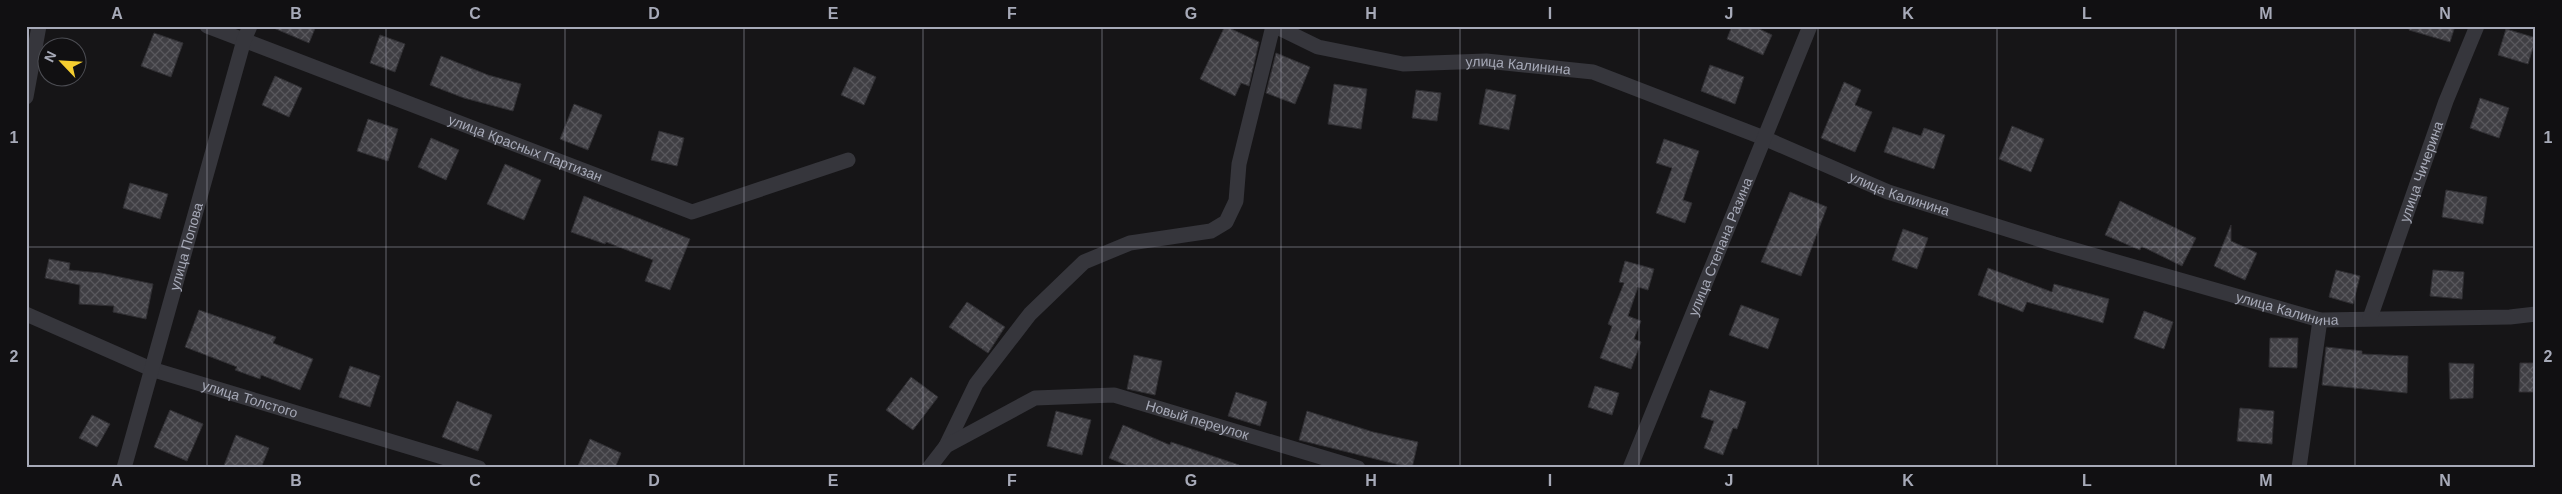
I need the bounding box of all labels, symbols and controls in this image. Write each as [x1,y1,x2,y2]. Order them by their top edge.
text: A [111,5,123,22]
text: B [290,5,302,22]
text: C [469,5,481,22]
text: D [648,5,660,22]
text: E [828,5,839,22]
text: F [1007,5,1017,22]
text: G [1185,5,1197,22]
text: H [1365,5,1377,22]
text: I [1548,5,1552,22]
text: J [1725,5,1733,22]
text: K [1902,5,1914,22]
text: L [2082,5,2092,22]
text: M [2259,5,2273,22]
text: N [2439,5,2451,22]
north arrow [38,38,88,88]
text: N [41,49,60,64]
street label: улица Калинина [1465,53,1572,78]
street label: улица Красных Партизан [446,111,605,185]
street label: улица Чичерина [2396,119,2446,224]
text: 1 [10,129,19,146]
text: 1 [2544,129,2553,146]
street label: улица Калинина [1847,168,1952,219]
street label: улица Степана Разина [1685,175,1755,318]
street label: улица Попова [166,200,206,292]
street label: улица Калинина [2234,288,2339,328]
text: 2 [10,348,19,365]
text: 2 [2544,348,2553,365]
street label: улица Толстого [200,377,300,421]
street label: Новый переулок [1144,397,1252,443]
text: A [111,472,123,489]
text: B [290,472,302,489]
text: C [469,472,481,489]
text: D [648,472,660,489]
text: E [828,472,839,489]
text: F [1007,472,1017,489]
text: G [1185,472,1197,489]
text: H [1365,472,1377,489]
text: I [1548,472,1552,489]
text: J [1725,472,1733,489]
text: K [1902,472,1914,489]
text: L [2082,472,2092,489]
text: M [2259,472,2273,489]
text: N [2439,472,2451,489]

